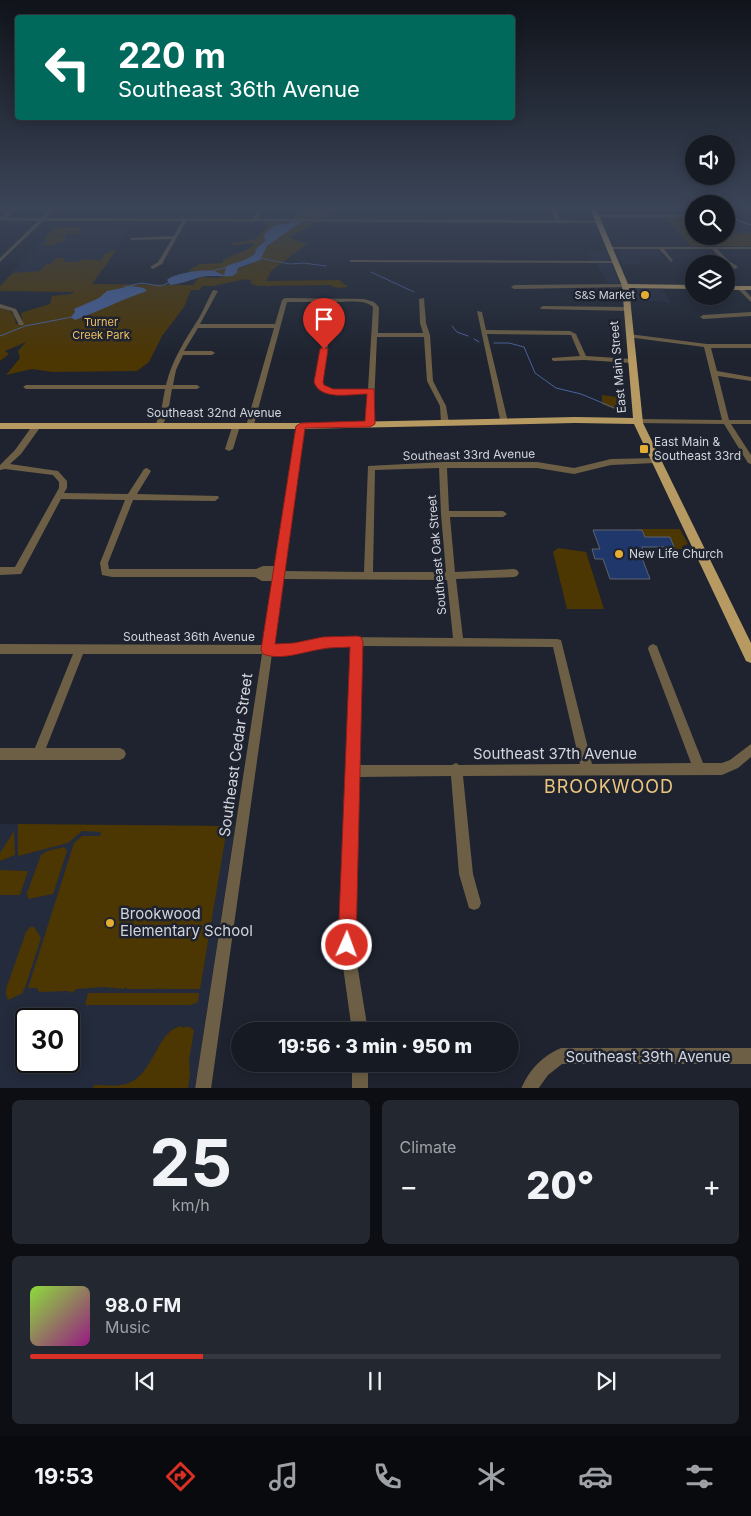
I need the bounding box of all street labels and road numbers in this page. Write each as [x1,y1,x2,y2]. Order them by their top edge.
street label: East Main Street [606,320,629,414]
street label: Southeast 32nd Avenue [146,405,282,420]
street label: Southeast 33rd Avenue [403,446,535,463]
street label: Southeast Oak Street [424,494,449,616]
street label: Southeast 36th Avenue [123,629,255,644]
street label: Southeast Cedar Street [215,672,256,838]
street label: Southeast 37th Avenue [473,744,637,763]
street label: Southeast 39th Avenue [565,1047,731,1066]

